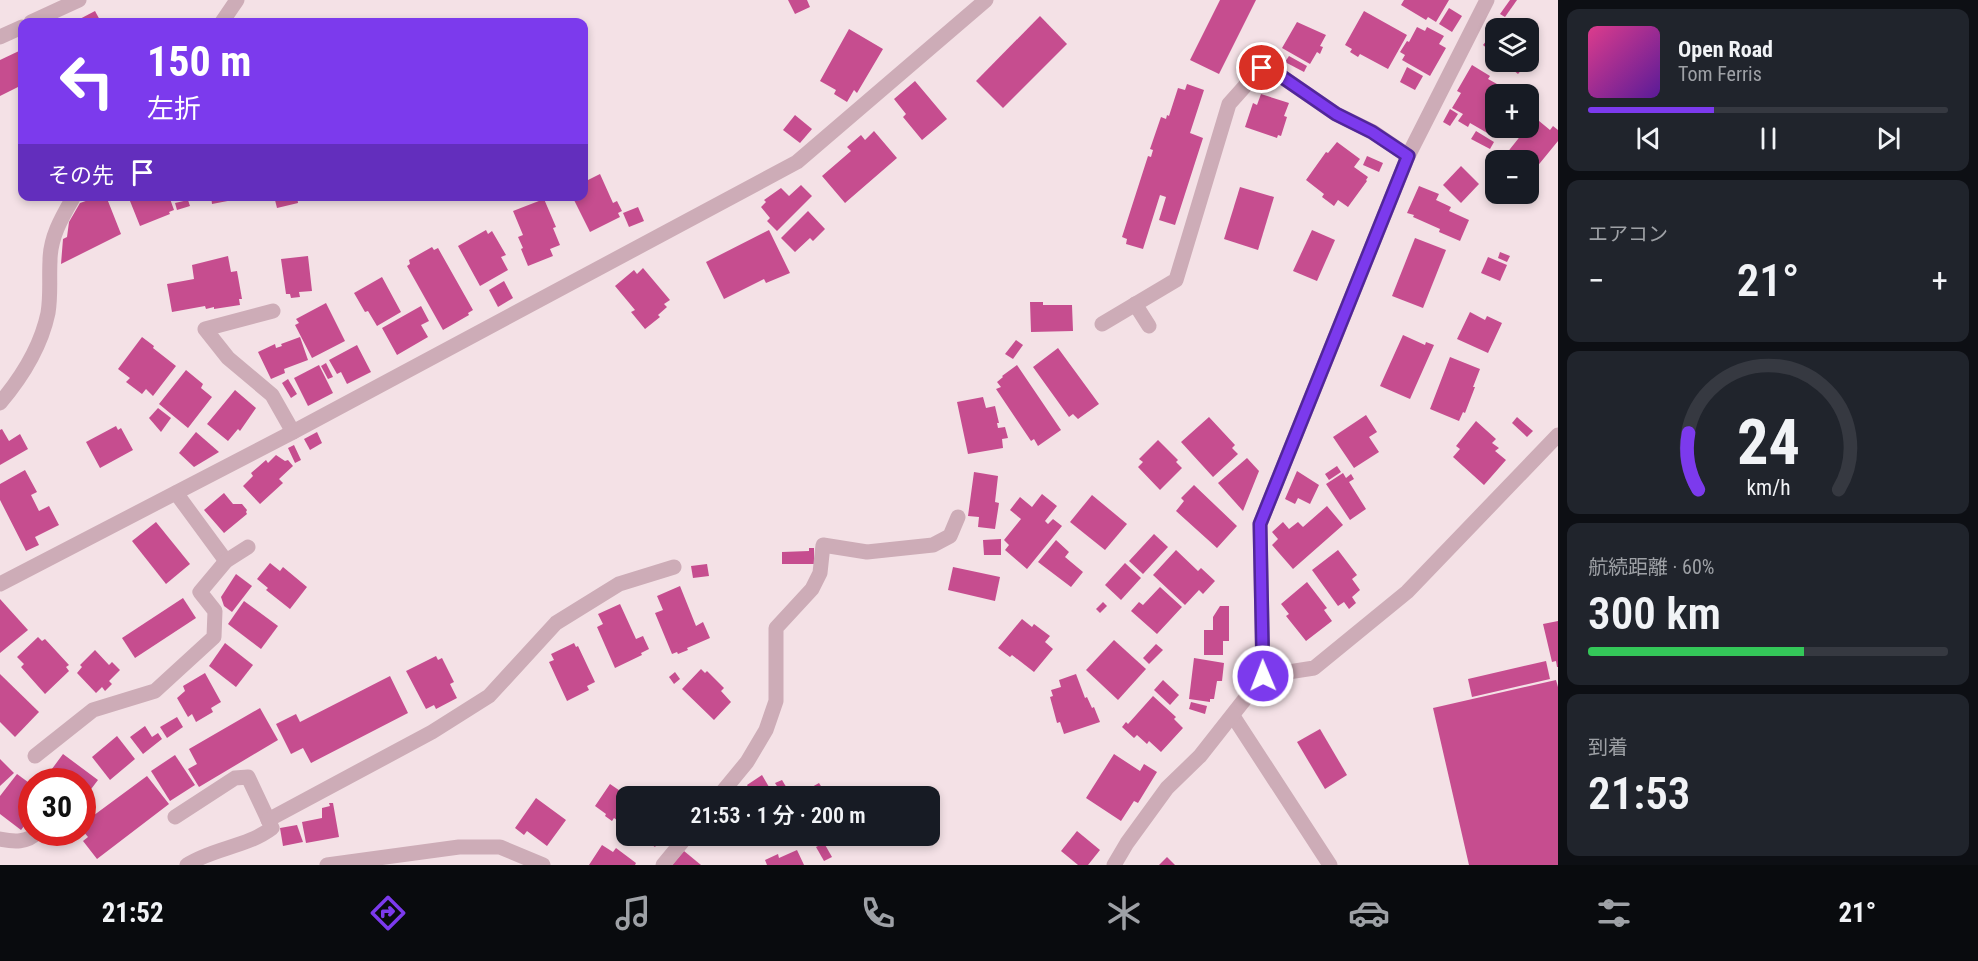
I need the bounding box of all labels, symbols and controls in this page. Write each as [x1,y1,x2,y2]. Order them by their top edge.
map controls [1485,18,1539,204]
button: layers [1485,18,1539,72]
text: 150 m [147,37,252,86]
text: Open Road [1678,37,1773,62]
icon: left [48,42,126,120]
pin [1236,42,1287,93]
icon: arrive [1245,51,1278,84]
text: Tom Ferris [1678,62,1762,86]
button: + [1485,84,1539,138]
text: 左折 [147,93,201,125]
icon: previous [1632,122,1665,155]
icon: pause [1752,122,1785,155]
icon: next [1872,122,1905,155]
button: − [1485,150,1539,204]
icon: arrive [126,156,159,189]
text: その先 [48,163,114,188]
text: エアコン [1588,222,1668,246]
text: 21° [1737,254,1799,307]
text: − [1588,261,1605,300]
text: + [1932,261,1948,300]
text: 24 [1736,406,1800,479]
text: km/h [1746,475,1790,500]
text: 航続距離 · 60% [1588,555,1714,579]
text: 300 km [1588,587,1721,640]
position arrow [1231,644,1295,708]
text: 到着 [1588,735,1628,759]
text: 21:53 [1588,767,1690,820]
speed limit sign: 30 [18,768,96,846]
text: 21:53 · 1 分 · 200 m [690,803,866,828]
icon: directions [367,892,409,934]
icon: music [612,892,654,934]
icon: phone [857,892,899,934]
icon: climate [1103,892,1145,934]
icon: car [1348,892,1390,934]
icon: filters [1593,892,1635,934]
text: 21:52 [102,897,164,929]
text: 21° [1838,897,1876,929]

